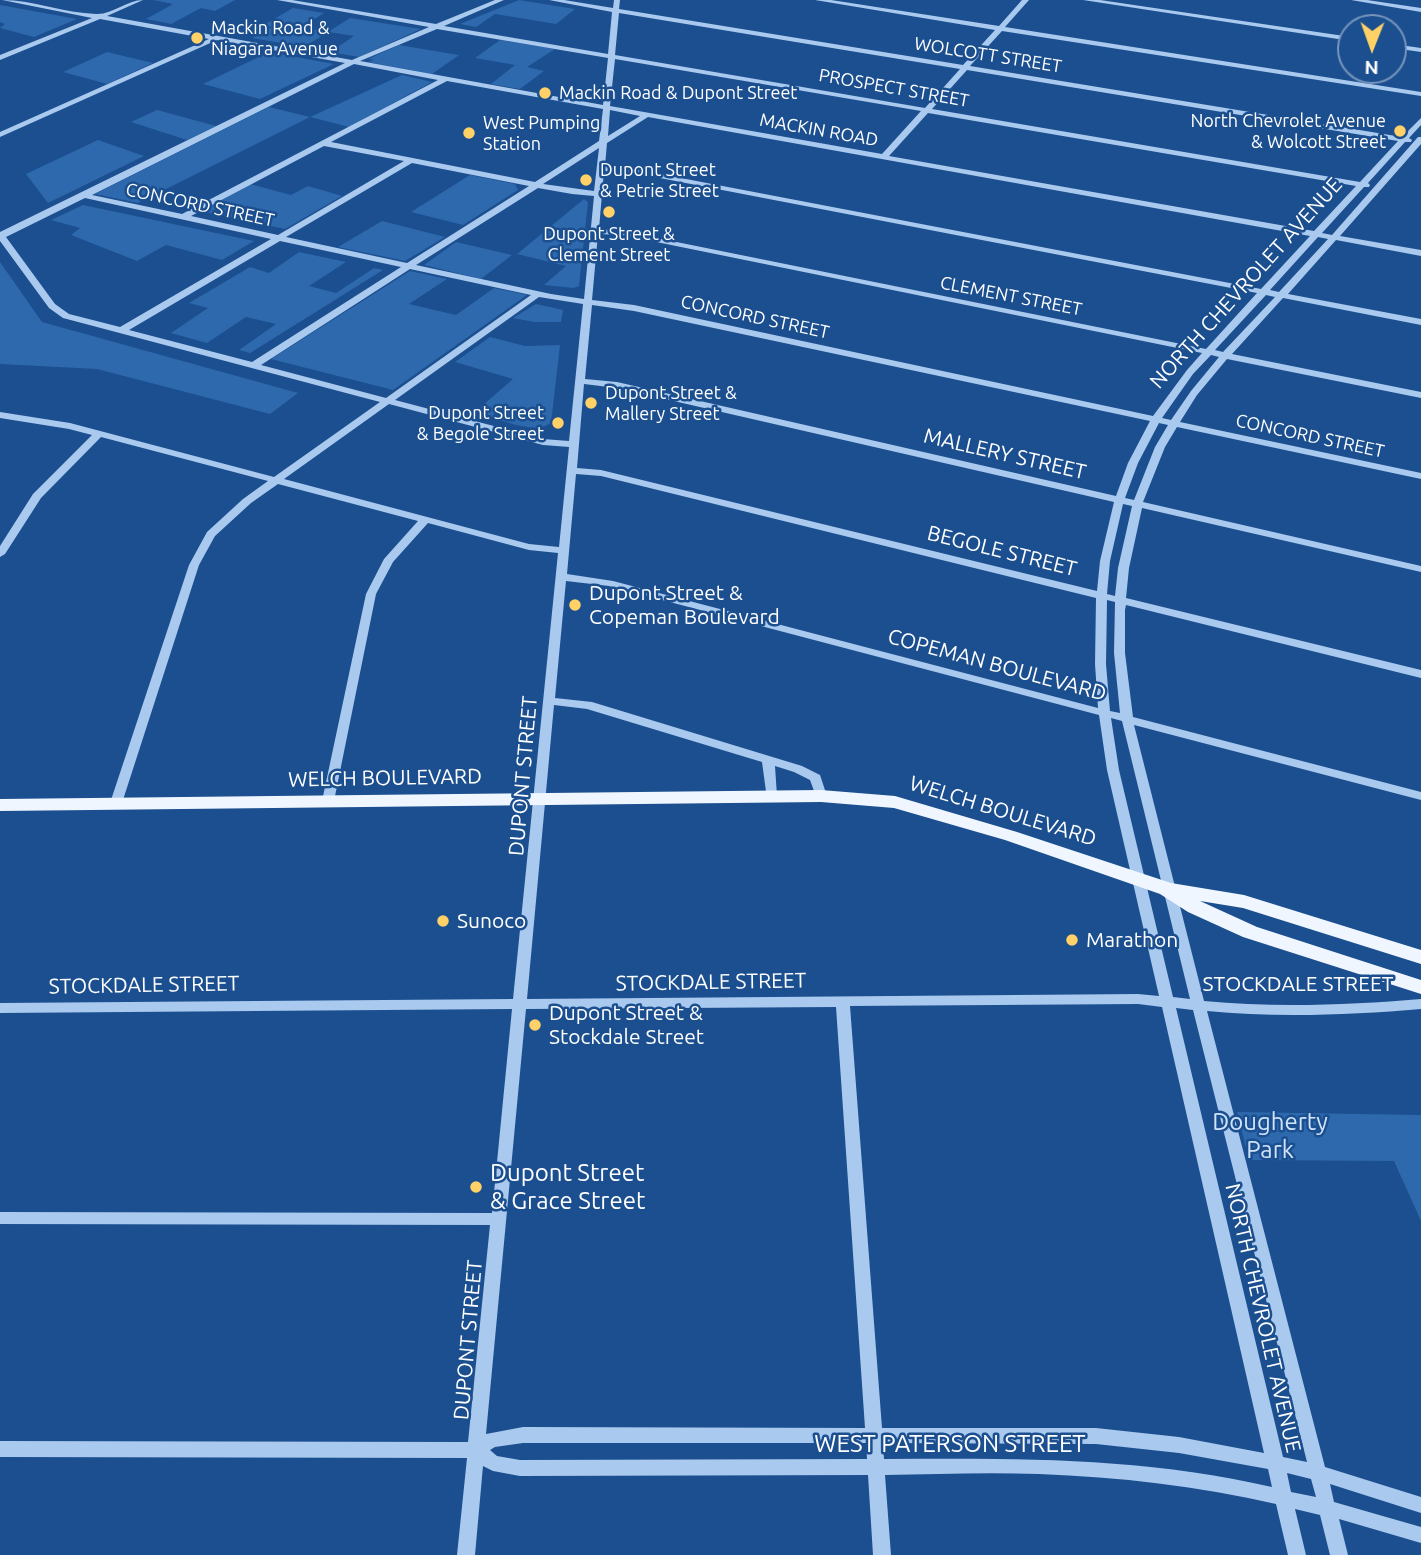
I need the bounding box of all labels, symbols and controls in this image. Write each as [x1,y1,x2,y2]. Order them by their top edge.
north arrow [1337,14,1407,84]
place label: Mackin Road & Niagara Avenue [211,17,338,60]
marker: Mackin Road & Niagara Avenue [189,30,205,46]
street label: WOLCOTT STREET [913,33,1063,77]
text: N [1364,57,1379,79]
street label: PROSPECT STREET [817,64,971,112]
place label: Mackin Road & Dupont Street [559,82,797,104]
marker: Mackin Road & Dupont Street [537,85,553,101]
street label: MACKIN ROAD [758,109,880,151]
place label: North Chevrolet Avenue & Wolcott Street [1190,110,1386,152]
place label: West Pumping Station [483,112,600,154]
marker: North Chevrolet Avenue & Wolcott Street [1392,123,1408,139]
marker: West Pumping Station [461,125,477,141]
place label: Dupont Street & Petrie Street [600,159,719,202]
marker: Dupont Street & Petrie Street [578,172,594,188]
street label: NORTH CHEVROLET AVENUE [1145,172,1347,394]
street label: CONCORD STREET [124,179,276,231]
marker: Dupont Street & Clement Street [601,204,617,220]
place label: Dupont Street & Clement Street [543,223,675,266]
street label: CLEMENT STREET [938,272,1084,320]
street label: CONCORD STREET [679,291,831,343]
place label: Dupont Street & Mallery Street [605,382,737,424]
marker: Dupont Street & Mallery Street [583,395,599,411]
place label: Dupont Street & Begole Street [417,402,544,444]
street label: CONCORD STREET [1234,410,1386,462]
marker: Dupont Street & Begole Street [550,415,566,431]
street label: MALLERY STREET [921,423,1089,485]
street label: BEGOLE STREET [925,520,1079,582]
place label: Dupont Street & Copeman Boulevard [589,580,780,630]
marker: Dupont Street & Copeman Boulevard [567,597,583,613]
street label: COPEMAN BOULEVARD [885,624,1109,706]
street label: DUPONT STREET [503,695,543,857]
street label: WELCH BOULEVARD [288,764,482,792]
street label: WELCH BOULEVARD [907,771,1099,851]
place label: Sunoco [457,908,526,934]
marker: Sunoco [435,913,451,929]
place label: Marathon [1086,927,1178,953]
marker: Marathon [1064,932,1080,948]
street label: STOCKDALE STREET [615,968,807,996]
street label: STOCKDALE STREET [48,971,240,999]
street label: STOCKDALE STREET [1203,971,1393,997]
place label: Dupont Street & Stockdale Street [549,1000,704,1050]
marker: Dupont Street & Stockdale Street [527,1017,543,1033]
park label: Dougherty Park [1212,1108,1328,1164]
place label: Dupont Street & Grace Street [490,1159,645,1215]
marker: Dupont Street & Grace Street [468,1179,484,1195]
street label: NORTH CHEVROLET AVENUE [1220,1181,1306,1455]
street label: DUPONT STREET [448,1259,488,1421]
street label: WEST PATERSON STREET [814,1430,1086,1458]

